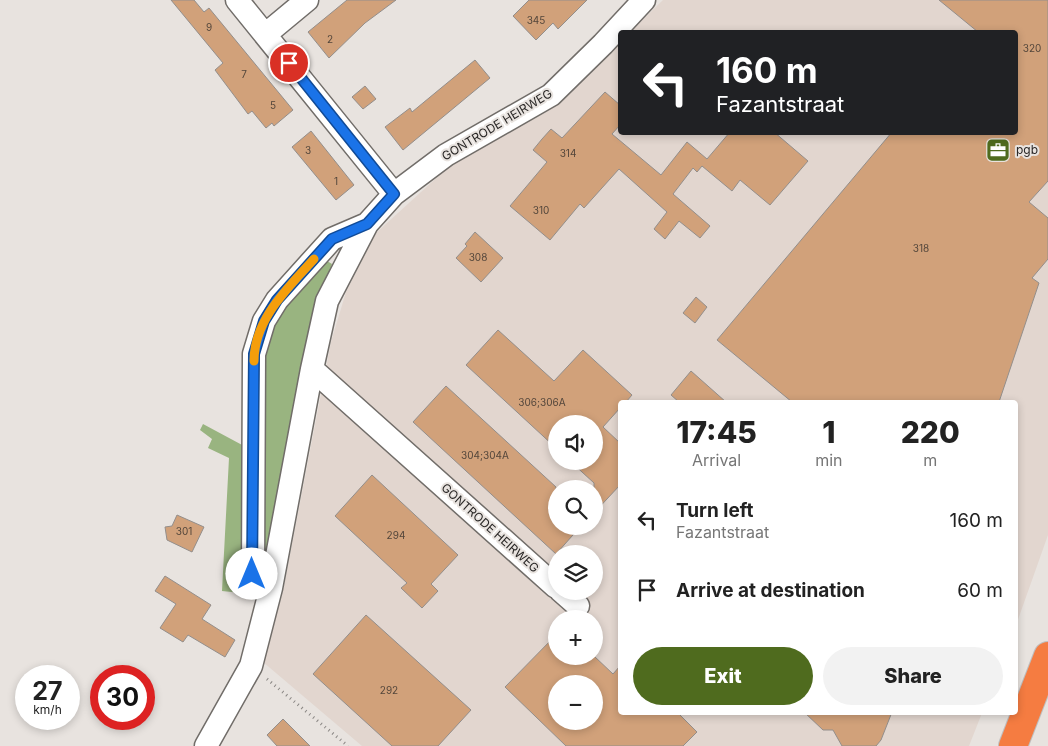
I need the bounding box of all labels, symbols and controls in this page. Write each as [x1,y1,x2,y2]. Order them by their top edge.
house number: 345 [527,14,545,26]
house number: 9 [206,21,212,33]
house number: 2 [327,33,333,45]
pin [268,42,310,84]
house number: 320 [1023,42,1041,54]
icon: arrive [275,49,303,77]
text: 160 m [716,49,818,91]
icon: left [633,50,698,115]
house number: 7 [241,68,247,80]
street label: GONTRODE HEIRWEG [439,86,555,163]
text: Fazantstraat [716,91,844,117]
house number: 5 [270,99,276,111]
office icon: pgb [985,137,1011,163]
place label: pgb [1016,142,1038,157]
house number: 3 [305,144,311,156]
house number: 314 [560,147,576,159]
house number: 1 [334,175,338,187]
house number: 310 [533,204,549,216]
house number: 318 [913,242,929,254]
house number: 308 [469,251,487,263]
house number: 306;306A [518,396,566,408]
text: 17:45 [676,414,757,450]
text: 1 [822,414,835,450]
text: 220 [901,414,960,450]
map controls [548,415,603,730]
button: sound [548,415,603,470]
house number: 304;304A [461,449,509,461]
text: Arrival [692,450,741,470]
text: min [815,450,842,470]
text: m [923,450,937,470]
street label: GONTRODE HEIRWEG [438,480,542,575]
button: search [548,480,603,535]
text: Turn left [676,499,754,522]
icon: left [633,506,661,534]
text: 160 m [950,509,1003,532]
text: Fazantstraat [676,522,769,542]
house number: 301 [176,525,192,537]
house number: 294 [387,529,405,541]
button: layers [548,545,603,600]
position arrow [225,547,277,599]
icon: arrive [633,576,661,604]
text: Arrive at destination [676,579,865,602]
text: 60 m [957,579,1003,602]
button: + [548,610,603,665]
button: Exit [633,647,813,705]
button: Share [823,647,1003,705]
speed limit sign: 30 [90,665,155,730]
button: − [548,675,603,730]
text: 27 [32,676,63,706]
house number: 292 [380,684,398,696]
text: km/h [33,702,62,717]

